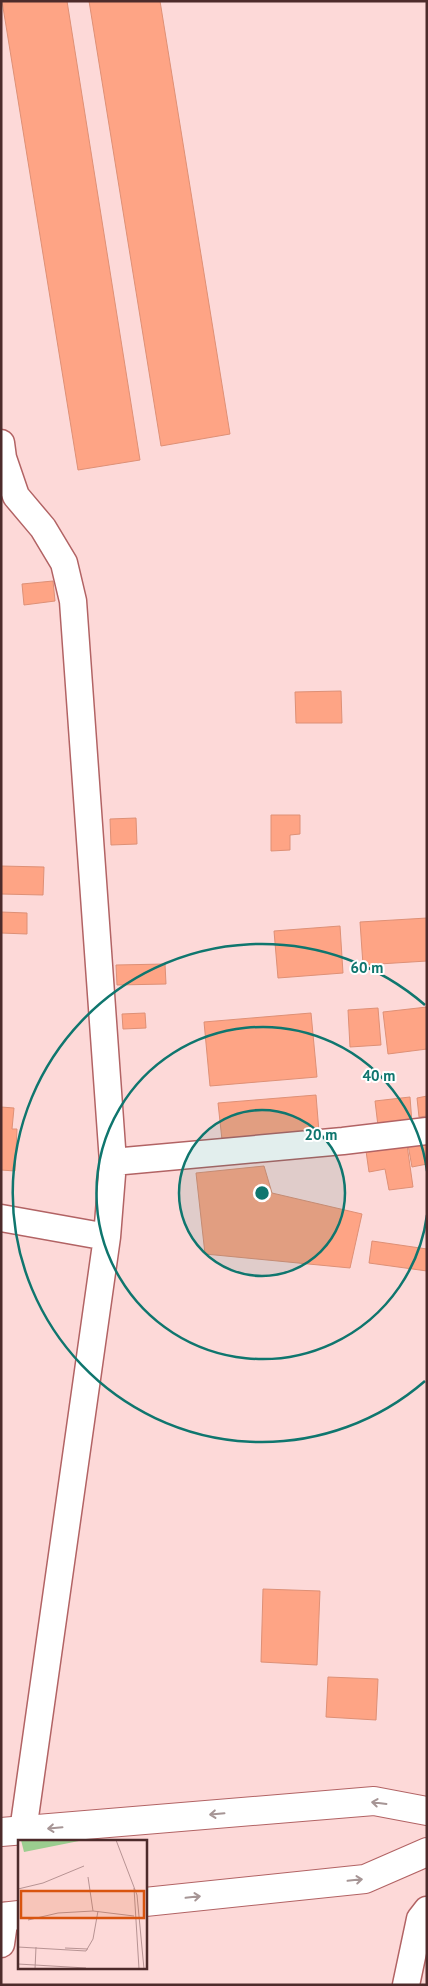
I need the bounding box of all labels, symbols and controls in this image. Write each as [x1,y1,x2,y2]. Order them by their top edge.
text: 60 m [351,958,383,977]
text: 40 m [363,1066,395,1085]
text: 20 m [305,1125,337,1144]
centre of rings [253,1184,271,1202]
one-way arrow [371,1798,387,1808]
one-way arrow [209,1810,225,1819]
one-way arrow [47,1823,63,1833]
inset map [18,1840,146,1968]
one-way arrow [347,1876,363,1885]
one-way arrow [185,1892,201,1902]

